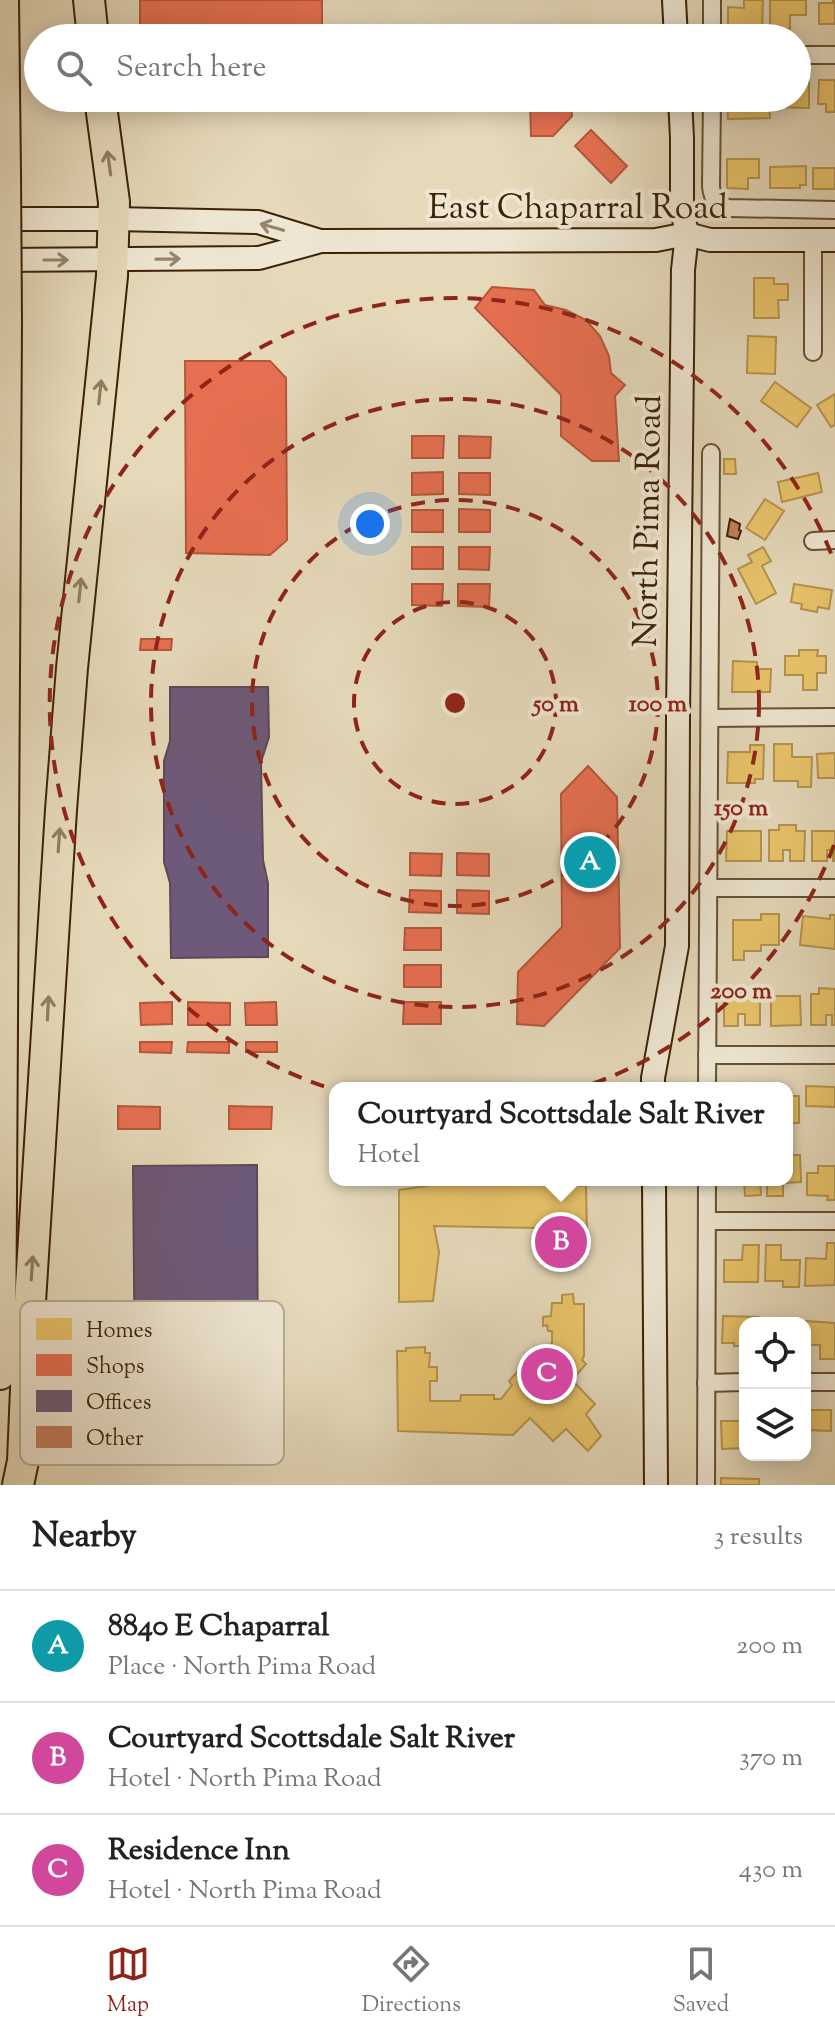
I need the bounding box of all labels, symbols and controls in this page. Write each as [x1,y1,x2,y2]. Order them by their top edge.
search box [24,24,811,112]
icon: search [52,46,96,90]
text: Search here [116,47,266,90]
one-way arrow [101,151,116,176]
street label: East Chaparral Road [428,185,728,234]
one-way arrow [260,219,286,234]
one-way arrow [42,252,69,268]
one-way arrow [154,252,181,267]
one-way arrow [92,379,107,406]
street label: North Pima Road [623,394,676,648]
your location [350,504,390,544]
one-way arrow [72,577,87,604]
text: 50 m [531,688,579,722]
text: 100 m [629,688,687,722]
centre of rings [441,689,469,717]
text: 150 m [714,792,768,826]
one-way arrow [52,828,67,854]
pin: A [564,832,616,892]
text: 200 m [710,975,772,1009]
one-way arrow [41,995,56,1022]
popup [329,1082,793,1186]
text: Courtyard Scottsdale Salt River [357,1094,765,1137]
text: Hotel [357,1137,420,1174]
pin: B [535,1212,587,1272]
one-way arrow [25,1255,40,1282]
legend [20,1301,284,1465]
text: Homes [86,1316,152,1348]
map controls [739,1317,811,1461]
button: locate [739,1317,811,1389]
pin: C [521,1344,573,1404]
text: Shops [86,1352,144,1384]
text: Offices [86,1388,151,1420]
button: layers [739,1389,811,1461]
text: Other [86,1424,144,1456]
text: Nearby [32,1513,137,1562]
text: 3 results [714,1519,803,1556]
text: 8840 E Chaparral [108,1606,329,1649]
text: A [47,1628,69,1665]
text: 200 m [736,1628,803,1665]
text: Place · North Pima Road [108,1649,376,1686]
text: Courtyard Scottsdale Salt River [108,1718,515,1761]
text: B [50,1740,66,1777]
text: 370 m [739,1740,803,1777]
text: Hotel · North Pima Road [108,1761,382,1798]
text: Residence Inn [108,1830,290,1873]
text: C [48,1852,68,1889]
text: 430 m [739,1852,803,1889]
text: Hotel · North Pima Road [108,1873,382,1910]
tab: Map [106,1942,150,2022]
tab: Directions [362,1942,461,2022]
tab: Saved [673,1942,729,2022]

